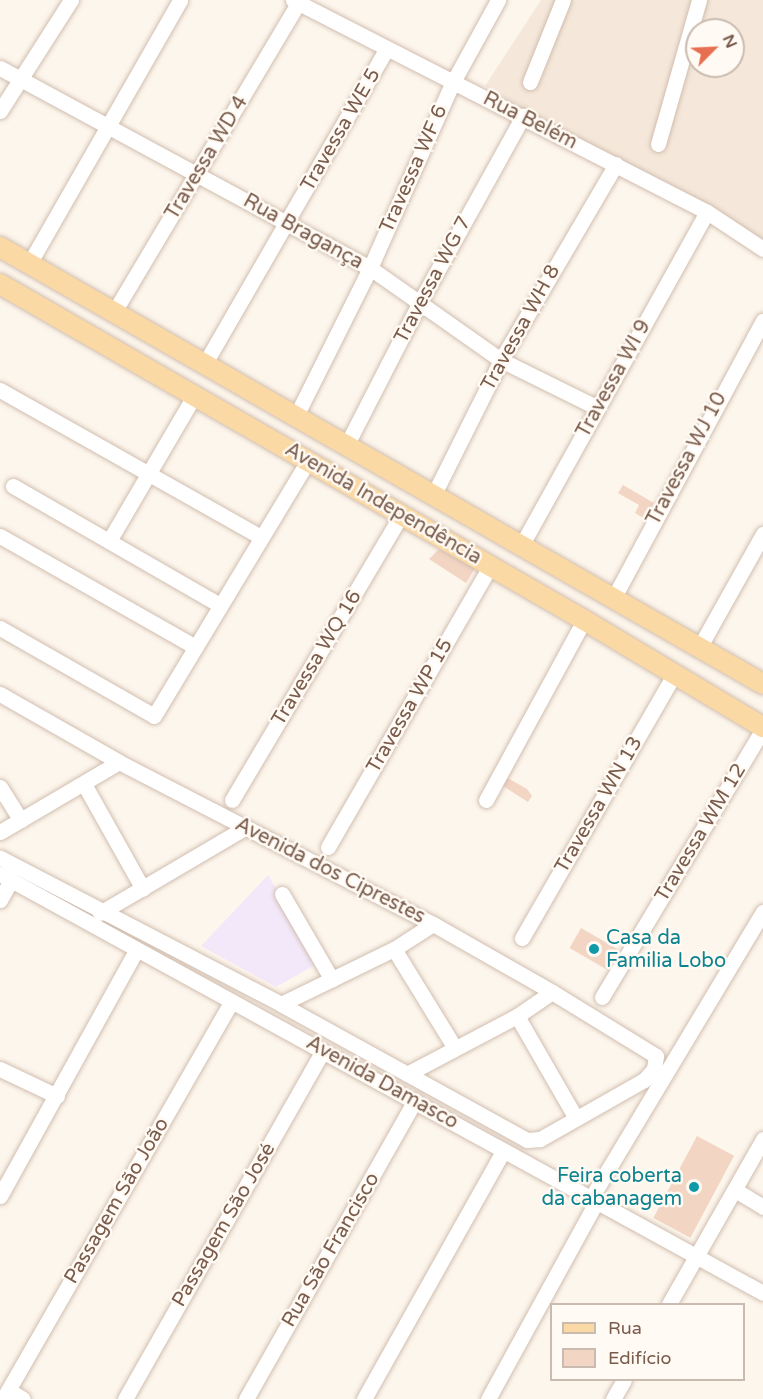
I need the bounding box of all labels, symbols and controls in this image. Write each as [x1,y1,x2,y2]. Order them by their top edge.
north arrow [685,18,745,78]
text: N [718,32,741,51]
street label: Travessa WE 5 [296,64,386,196]
street label: Rua Belém [479,87,581,155]
street label: Travessa WD 4 [161,92,253,224]
street label: Travessa WF 6 [375,101,453,237]
street label: Rua Bragança [239,189,367,275]
street label: Travessa WG 7 [389,212,477,348]
street label: Travessa WH 8 [477,261,565,395]
street label: Travessa WI 9 [572,316,656,442]
street label: Travessa WJ 10 [642,388,732,530]
street label: Avenida Independência [280,438,486,570]
street label: Travessa WQ 16 [267,586,367,730]
street label: Travessa WP 15 [362,635,458,777]
street label: Travessa WN 13 [550,732,648,878]
street label: Travessa WM 12 [650,760,752,906]
street label: Avenida dos Ciprestes [231,813,429,929]
place label: Casa da Familia Lobo [606,926,726,973]
marker: Casa da Familia Lobo [587,942,601,956]
street label: Avenida Damasco [302,1031,462,1135]
street label: Passagem São João [60,1114,174,1288]
street label: Passagem São José [167,1139,281,1311]
place label: Feira coberta da cabanagem [541,1164,682,1211]
street label: Rua São Francisco [277,1168,385,1332]
marker: Feira coberta da cabanagem [687,1180,701,1194]
legend [550,1303,745,1381]
text: Rua [608,1317,642,1339]
text: Edifício [608,1347,671,1369]

